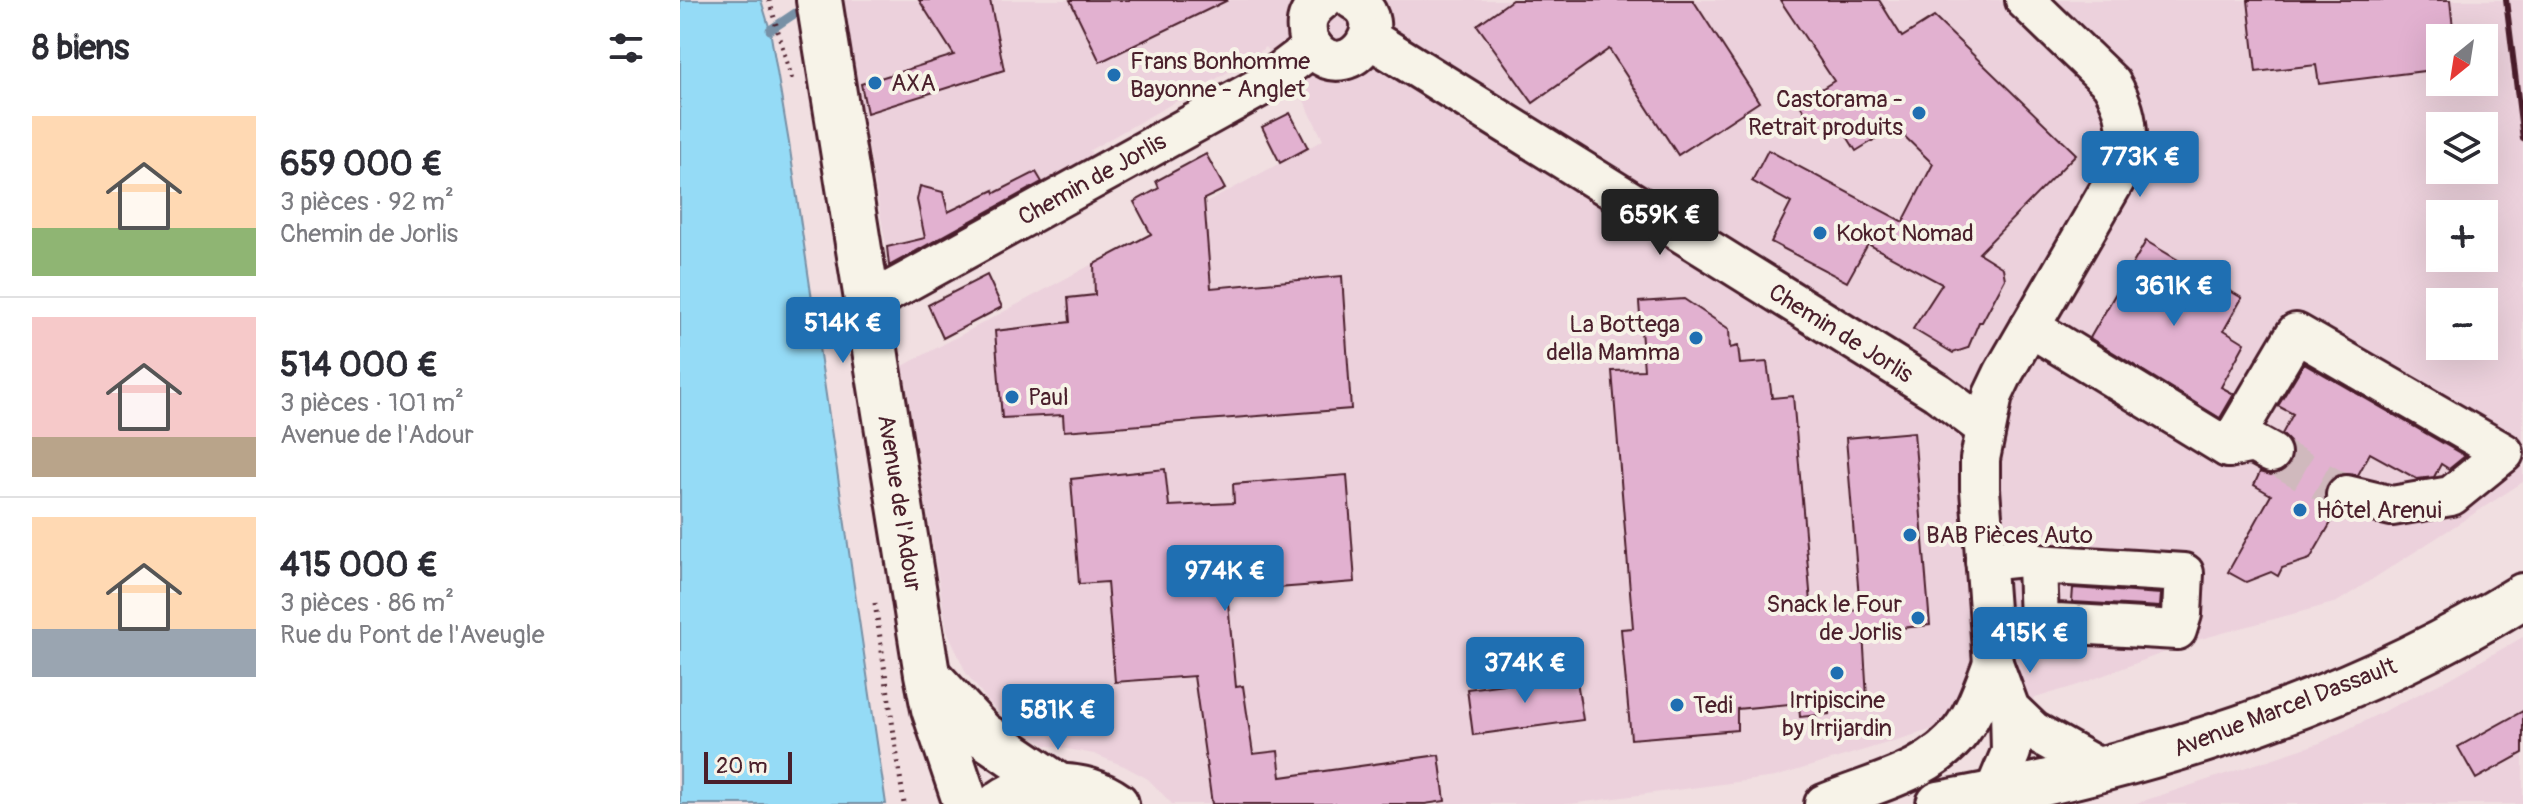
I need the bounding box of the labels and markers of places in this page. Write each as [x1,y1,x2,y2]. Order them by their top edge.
place label: Frans Bonhomme Bayonne - Anglet [1130,47,1310,104]
marker: Frans Bonhomme Bayonne - Anglet [1105,66,1123,84]
place label: AXA [891,69,936,98]
marker: AXA [866,74,884,92]
place label: Castorama - Retrait produits [1748,85,1903,142]
marker: Castorama - Retrait produits [1910,104,1928,122]
pin: 773K € [2075,131,2205,199]
pin: 659K € [1595,189,1725,257]
place label: Kokot Nomad [1836,219,1974,248]
marker: Kokot Nomad [1811,224,1829,242]
pin: 361K € [2109,260,2239,328]
pin: 514K € [778,297,908,365]
place label: La Bottega della Mamma [1546,310,1680,367]
marker: La Bottega della Mamma [1687,329,1705,347]
place label: Paul [1028,383,1069,412]
marker: Paul [1003,388,1021,406]
place label: Hôtel Arenui [2316,496,2442,525]
marker: Hôtel Arenui [2291,501,2309,519]
place label: BAB Pièces Auto [1926,521,2093,550]
marker: BAB Pièces Auto [1901,526,1919,544]
pin: 974K € [1160,545,1290,613]
place label: Snack le Four de Jorlis [1766,590,1902,647]
pin: 415K € [1965,607,2095,675]
marker: Snack le Four de Jorlis [1909,609,1927,627]
pin: 374K € [1460,637,1590,705]
marker: Irripiscine by Irrijardin [1828,664,1846,682]
pin: 581K € [993,684,1123,752]
place label: Irripiscine by Irrijardin [1782,686,1892,743]
place label: Tedi [1693,691,1733,720]
marker: Tedi [1668,696,1686,714]

